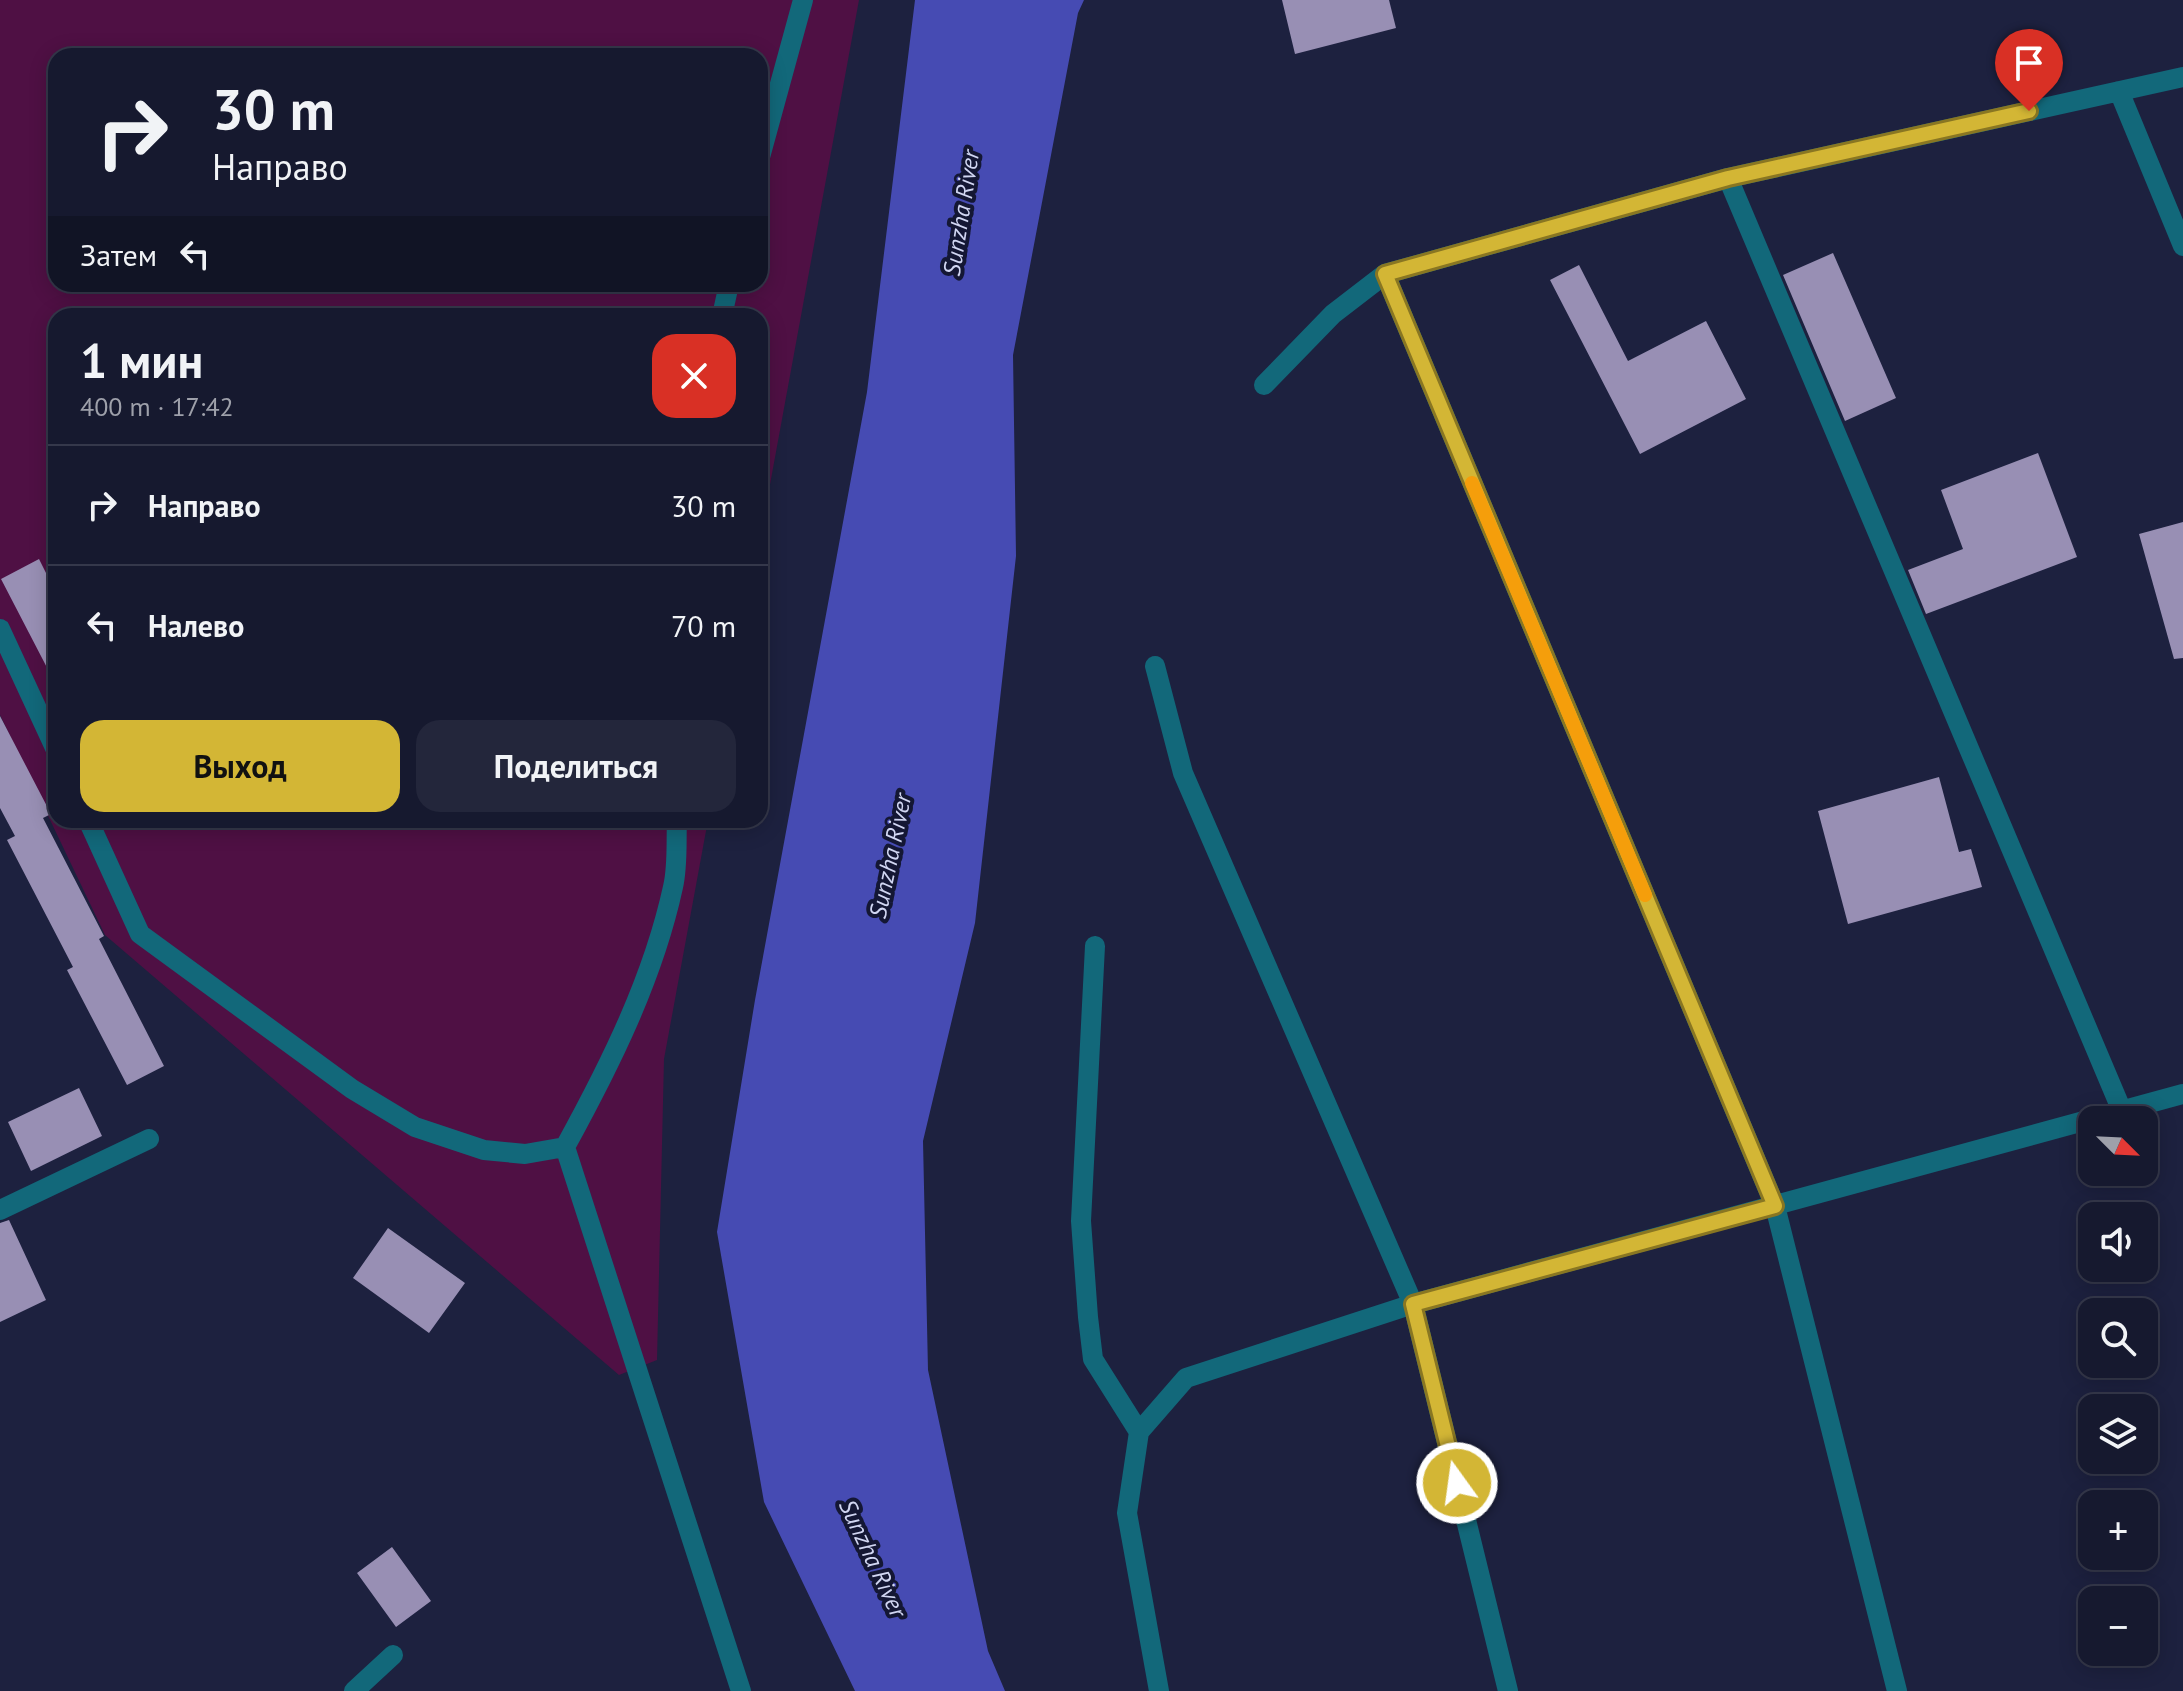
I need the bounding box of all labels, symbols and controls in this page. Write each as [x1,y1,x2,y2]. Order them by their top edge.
pin [1995,29,2063,111]
icon: arrive [2007,41,2051,85]
text: 30 m [212,73,335,145]
icon: right [80,80,184,184]
text: Направо [212,143,348,190]
water label: Sunzha River [936,146,987,278]
icon: left [173,232,217,276]
text: Затем [80,235,157,274]
text: 1 мин [80,329,203,391]
button: close [652,334,736,418]
text: 400 m · 17:42 [80,390,234,423]
icon: right [80,483,124,527]
text: Направо [148,486,261,525]
text: 30 m [671,486,736,525]
icon: left [80,603,124,647]
text: Налево [148,606,244,645]
text: 70 m [671,606,736,645]
button: Выход [80,720,400,812]
button: Поделиться [416,720,736,812]
water label: Sunzha River [862,789,919,921]
north arrow [2078,1106,2158,1186]
map controls [2078,1106,2158,1666]
button: sound [2078,1202,2158,1282]
button: search [2078,1298,2158,1378]
button: layers [2078,1394,2158,1474]
position arrow [1415,1441,1499,1525]
button: + [2078,1490,2158,1570]
water label: Sunzha River [832,1494,915,1624]
button: − [2078,1586,2158,1666]

